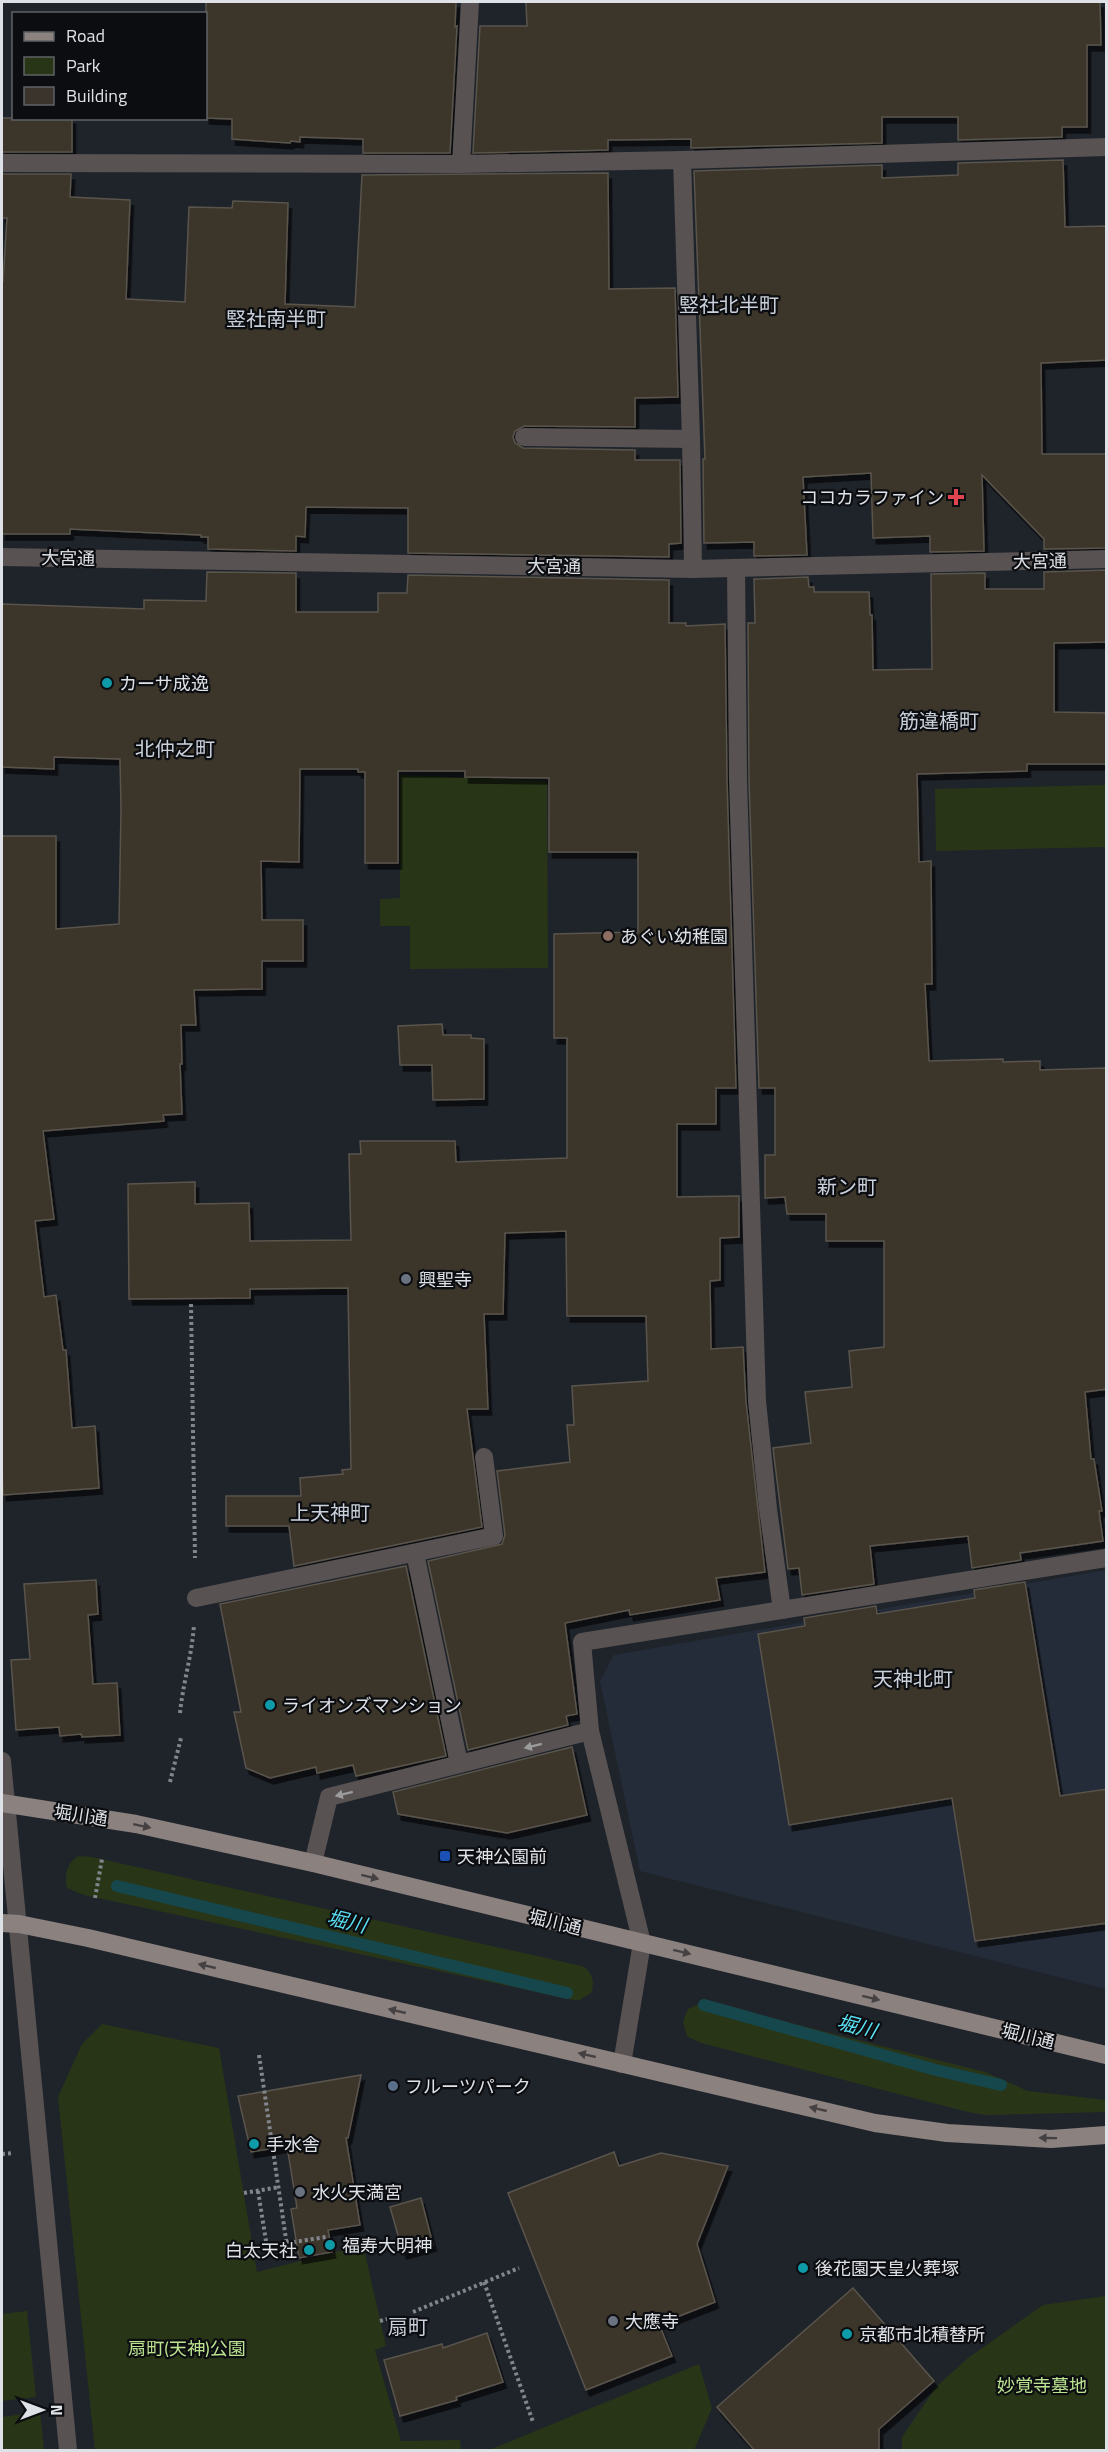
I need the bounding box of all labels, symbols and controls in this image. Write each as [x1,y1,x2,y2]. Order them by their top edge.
legend [12,12,207,120]
text: Road [66,22,105,49]
text: Park [66,52,101,79]
text: Building [66,82,127,109]
district label: 竪社北半町 [679,289,779,320]
district label: 竪社南半町 [226,303,326,334]
place label: ココカラファイン [800,484,944,511]
marker: ココカラファイン [949,490,963,504]
street label: 大宮通 [41,544,95,572]
street label: 大宮通 [1013,547,1067,575]
street label: 大宮通 [527,552,581,580]
place label: カーサ成逸 [119,670,209,697]
marker: カーサ成逸 [100,676,114,690]
district label: 筋違橋町 [899,705,979,736]
district label: 北仲之町 [135,733,215,764]
place label: あぐい幼稚園 [620,923,728,950]
marker: あぐい幼稚園 [601,929,615,943]
district label: 新ン町 [817,1171,877,1202]
place label: 興聖寺 [418,1266,472,1293]
marker: 興聖寺 [399,1272,413,1286]
district label: 上天神町 [290,1497,370,1528]
district label: 天神北町 [873,1663,953,1694]
place label: ライオンズマンション [282,1692,462,1719]
marker: ライオンズマンション [263,1698,277,1712]
one-way arrow [524,1741,542,1751]
one-way arrow [335,1789,353,1799]
street label: 堀川通 [52,1797,110,1833]
one-way arrow [133,1822,152,1831]
place label: 天神公園前 [457,1843,547,1870]
marker: 天神公園前 [438,1849,452,1863]
one-way arrow [361,1872,379,1882]
water label: 堀川 [324,1901,372,1941]
street label: 堀川通 [526,1902,584,1942]
one-way arrow [673,1948,691,1958]
one-way arrow [198,1961,217,1971]
one-way arrow [862,1993,881,2003]
one-way arrow [388,2005,406,2015]
water label: 堀川 [834,2006,882,2047]
street label: 堀川通 [999,2016,1057,2056]
one-way arrow [578,2050,596,2060]
place label: フルーツパーク [405,2073,531,2100]
marker: フルーツパーク [386,2079,400,2093]
one-way arrow [809,2104,827,2114]
place label: 手水舎 [266,2131,320,2158]
one-way arrow [1039,2133,1058,2143]
marker: 手水舎 [247,2137,261,2151]
place label: 水火天満宮 [312,2179,402,2206]
marker: 水火天満宮 [293,2185,307,2199]
place label: 福寿大明神 [342,2232,432,2259]
place label: 白太天社 [225,2237,297,2264]
marker: 福寿大明神 [323,2238,337,2252]
marker: 白太天社 [302,2243,316,2257]
place label: 後花園天皇火葬塚 [815,2255,959,2282]
marker: 後花園天皇火葬塚 [796,2261,810,2275]
place label: 大應寺 [625,2308,679,2335]
district label: 扇町 [388,2311,428,2342]
marker: 大應寺 [606,2314,620,2328]
place label: 京都市北積替所 [859,2321,985,2348]
marker: 京都市北積替所 [840,2327,854,2341]
park label: 扇町(天神)公園 [128,2335,246,2362]
park label: 妙覚寺墓地 [997,2372,1087,2399]
north arrow [12,2380,72,2440]
text: N [45,2404,69,2416]

